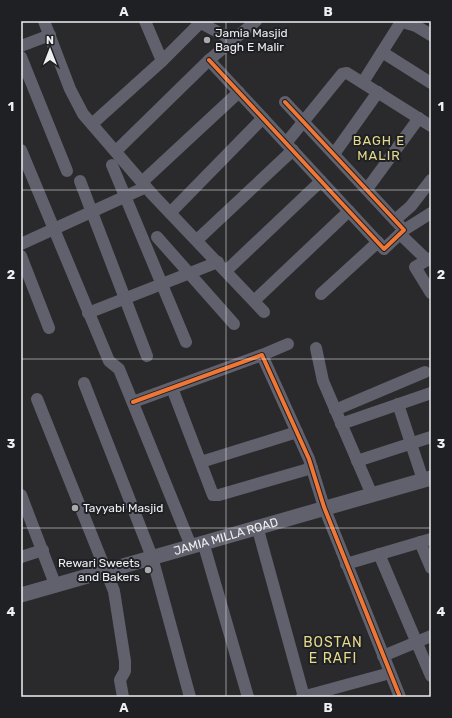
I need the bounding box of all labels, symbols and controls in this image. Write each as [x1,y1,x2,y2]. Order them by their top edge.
text: A [119,4,129,19]
text: B [323,4,333,19]
place label: Jamia Masjid Bagh E Malir [215,26,288,54]
north arrow [30,30,70,70]
text: N [46,34,54,47]
marker: Jamia Masjid Bagh E Malir [202,35,212,45]
text: 1 [8,99,14,114]
text: 1 [438,99,444,114]
district label: BAGH E MALIR [353,133,405,163]
text: 2 [7,267,15,282]
text: 2 [437,267,445,282]
text: 3 [7,436,16,451]
text: 3 [437,436,446,451]
place label: Tayyabi Masjid [83,501,163,515]
marker: Tayyabi Masjid [70,503,80,513]
street label: JAMIA MILLA ROAD [172,515,280,558]
place label: Rewari Sweets and Bakers [58,556,140,584]
marker: Rewari Sweets and Bakers [143,565,153,575]
text: 4 [7,604,16,619]
text: 4 [437,604,446,619]
district label: BOSTAN E RAFI [303,634,363,667]
text: A [119,700,129,715]
text: B [323,700,333,715]

